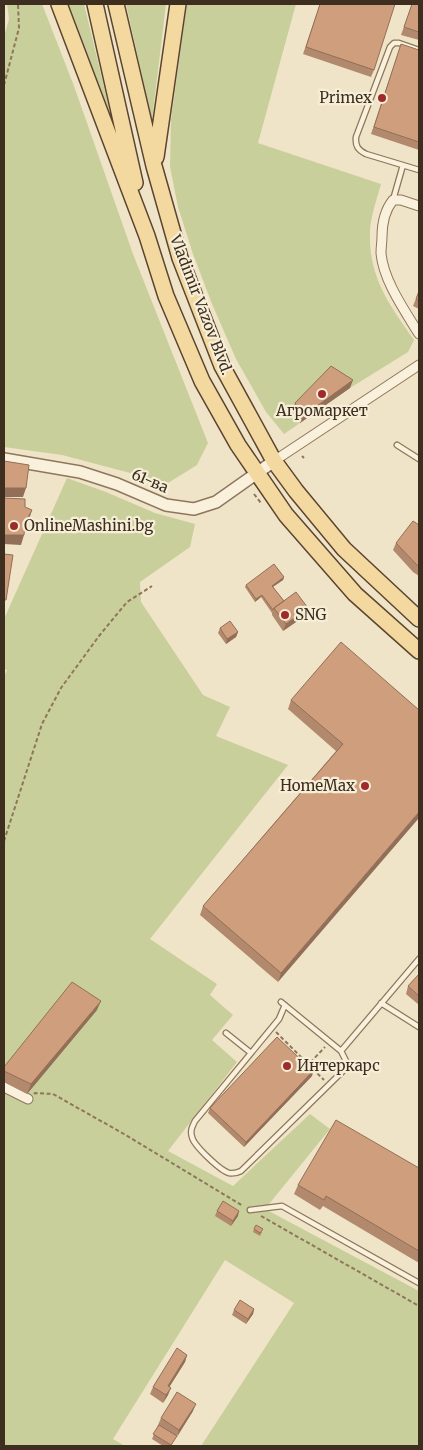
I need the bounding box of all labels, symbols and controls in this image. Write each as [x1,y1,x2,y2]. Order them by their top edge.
place label: Primex [319,88,372,107]
marker: Primex [376,92,388,104]
street label: Vladimir Vazov Blvd. [166,231,237,378]
marker: Агромаркет [316,388,328,400]
place label: Агромаркет [275,401,368,420]
street label: 61-ва [129,464,171,497]
place label: ОnlineMashini.bg [24,516,153,535]
marker: ОnlineMashini.bg [8,520,20,532]
place label: SNG [295,605,326,624]
marker: SNG [279,609,291,621]
place label: HomeMax [280,776,355,795]
marker: HomeMax [359,780,371,792]
place label: Интеркарс [297,1056,380,1075]
marker: Интеркарс [281,1060,293,1072]

